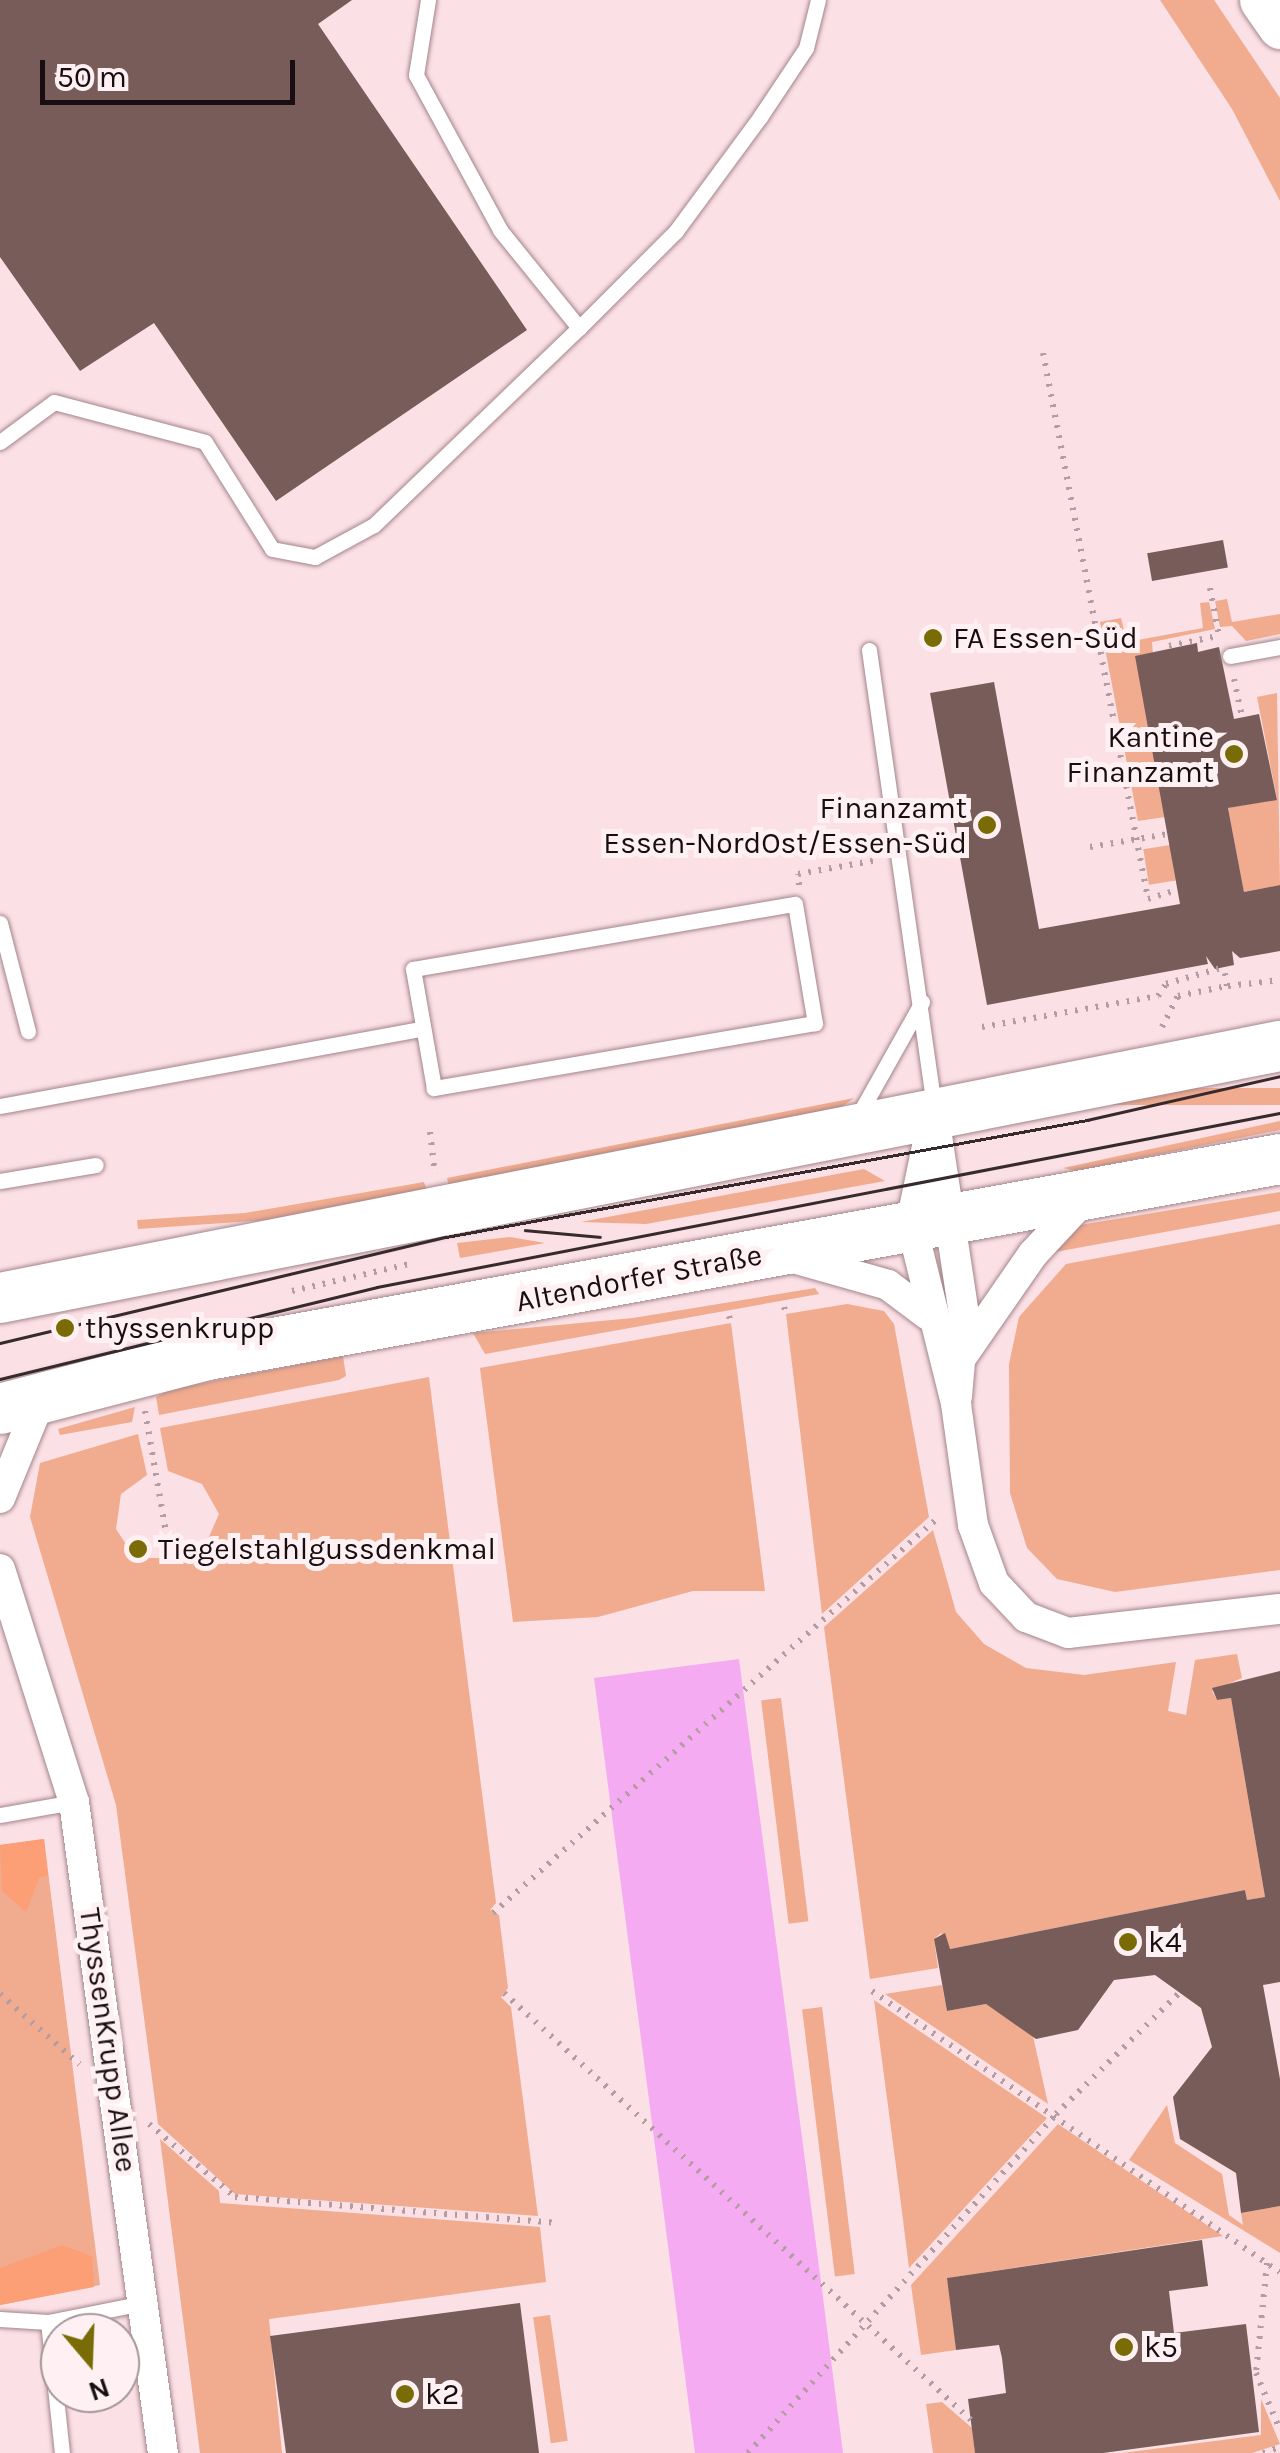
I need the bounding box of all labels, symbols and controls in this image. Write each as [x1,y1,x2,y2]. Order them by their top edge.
scale bar [45,40,300,102]
text: 50 m [57,59,127,95]
place label: FA Essen-Süd [953,620,1138,656]
marker: FA Essen-Süd [922,627,944,649]
place label: Kantine Finanzamt [1067,719,1214,790]
marker: Kantine Finanzamt [1223,743,1245,765]
place label: Finanzamt Essen-NordOst/Essen-Süd [603,790,967,860]
marker: Finanzamt Essen-NordOst/Essen-Süd [976,814,998,836]
street label: Altendorfer Straße [513,1237,765,1319]
place label: thyssenkrupp [85,1310,274,1346]
marker: thyssenkrupp [54,1317,76,1339]
place label: Tiegelstahlgussdenkmal [158,1531,496,1567]
marker: Tiegelstahlgussdenkmal [127,1538,149,1560]
street label: ThyssenKrupp Allee [72,1906,144,2174]
place label: k4 [1148,1924,1182,1960]
marker: k4 [1117,1931,1139,1953]
north arrow [40,2313,140,2413]
place label: k5 [1144,2329,1178,2365]
marker: k5 [1113,2336,1135,2358]
text: N [84,2371,114,2409]
place label: k2 [425,2376,459,2412]
marker: k2 [394,2383,416,2405]

